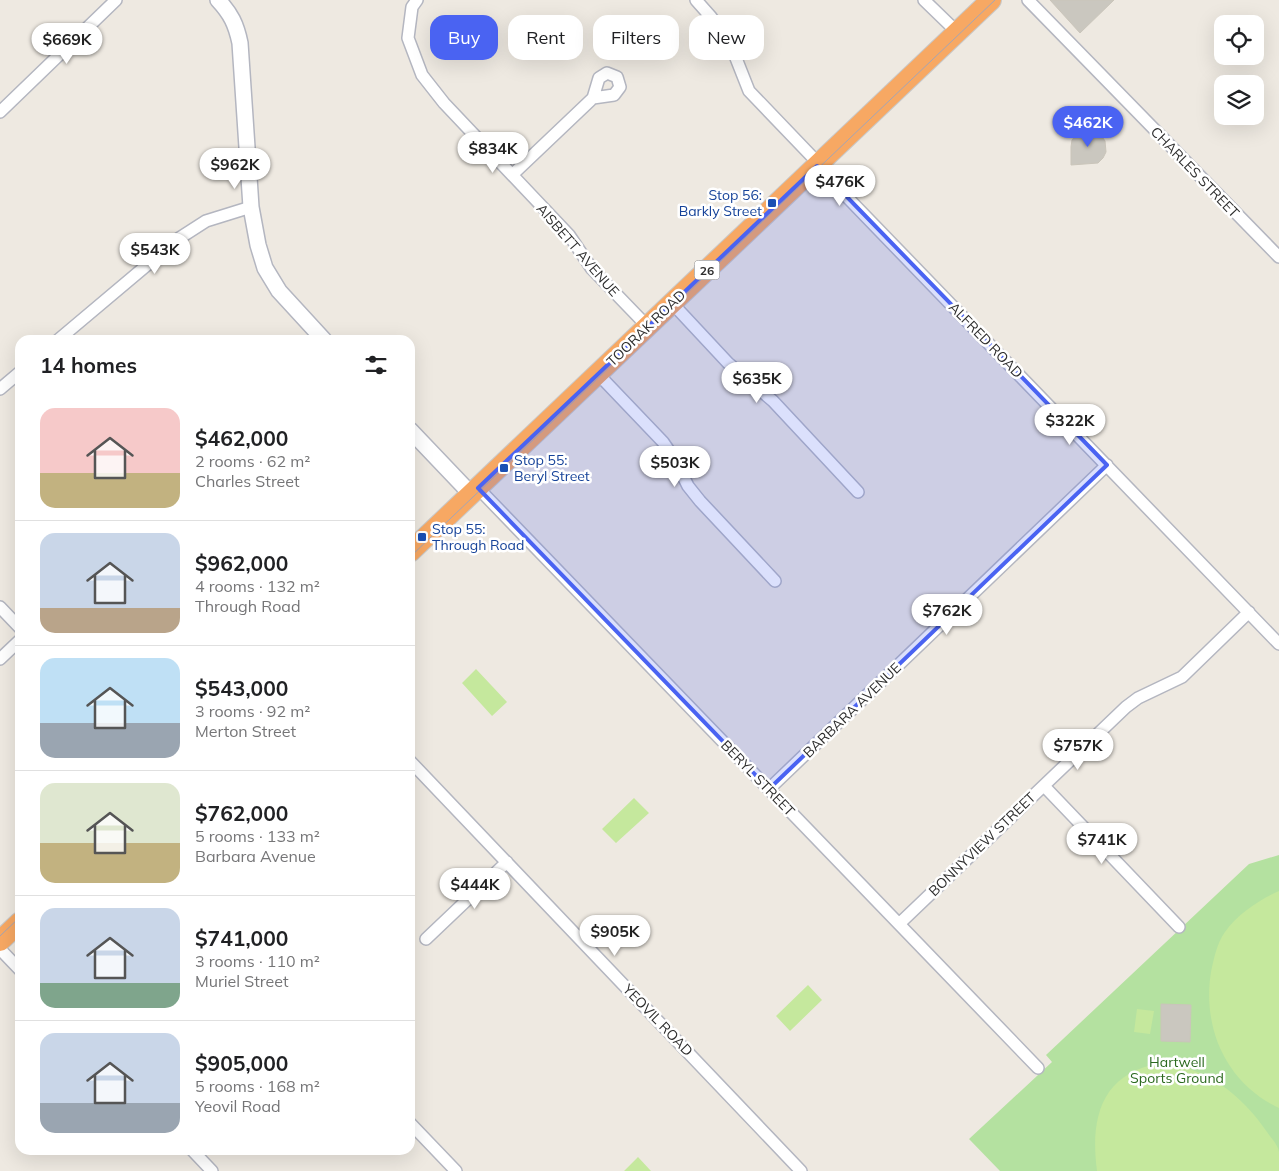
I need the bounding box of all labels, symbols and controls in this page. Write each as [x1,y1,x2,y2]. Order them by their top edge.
chip: Buy [430,15,498,60]
chip: Rent [508,15,583,60]
chip: Filters [593,15,679,60]
chip: New [689,15,764,60]
map controls [1214,15,1264,125]
button: locate [1214,15,1264,65]
pin: $669K [32,22,102,65]
text: $669K [42,29,92,49]
button: layers [1214,75,1264,125]
pin: $462K [1053,106,1123,148]
text: $462K [1063,112,1113,132]
street label: CHARLES STREET [1147,123,1243,222]
pin: $834K [458,132,528,174]
text: $834K [468,138,518,158]
pin: $962K [200,148,270,190]
text: $962K [210,154,260,174]
pin: $476K [805,164,875,207]
text: $476K [815,171,865,191]
place label: Stop 56: Barkly Street [679,186,762,220]
marker: Stop 56: Barkly Street [766,197,778,209]
street label: AISBETT AVENUE [533,200,623,300]
pin: $543K [120,232,190,275]
text: $543K [130,239,180,259]
road number: 26 [694,260,720,280]
street label: TOORAK ROAD [603,286,689,370]
street label: ALFRED ROAD [945,298,1027,382]
icon: filters [362,351,390,379]
text: 14 homes [40,352,137,378]
pin: $635K [722,362,792,404]
text: $635K [732,368,782,388]
pin: $322K [1035,404,1105,446]
text: $322K [1045,410,1095,430]
text: $462,000 [195,425,288,451]
icon: home [80,428,140,488]
pin: $503K [640,446,710,488]
text: 2 rooms · 62 m² [195,451,310,471]
place label: Stop 55: Beryl Street [514,451,590,485]
text: $503K [650,452,700,472]
marker: Stop 55: Beryl Street [498,462,510,474]
text: Charles Street [195,471,300,491]
place label: Stop 55: Through Road [432,520,524,554]
marker: Stop 55: Through Road [416,531,428,543]
text: $962,000 [195,550,288,576]
icon: home [80,553,140,613]
text: 4 rooms · 132 m² [195,576,320,596]
pin: $762K [912,594,982,636]
text: Through Road [195,596,301,616]
text: $762K [922,600,972,620]
street label: BARBARA AVENUE [799,659,905,761]
text: $543,000 [195,675,288,701]
icon: home [80,678,140,738]
text: 3 rooms · 92 m² [195,701,310,721]
text: Merton Street [195,721,296,741]
pin: $757K [1043,728,1113,771]
text: $757K [1053,735,1103,755]
street label: BERYL STREET [717,736,799,820]
street label: BONNYVIEW STREET [925,788,1040,900]
text: $762,000 [195,800,288,826]
icon: home [80,803,140,863]
pin: $741K [1067,822,1137,865]
text: 5 rooms · 133 m² [195,826,320,846]
text: $741K [1077,829,1127,849]
text: Barbara Avenue [195,846,316,866]
pin: $444K [440,868,510,910]
text: $444K [450,874,500,894]
pin: $905K [580,914,650,957]
text: $905K [590,921,640,941]
text: $741,000 [195,925,288,951]
icon: home [80,928,140,988]
text: 3 rooms · 110 m² [195,951,320,971]
text: Muriel Street [195,971,289,991]
street label: YEOVIL ROAD [618,980,697,1060]
text: $905,000 [195,1050,288,1076]
icon: home [80,1053,140,1113]
park label: Hartwell Sports Ground [1130,1053,1224,1087]
text: 5 rooms · 168 m² [195,1076,320,1096]
text: Yeovil Road [195,1096,281,1116]

